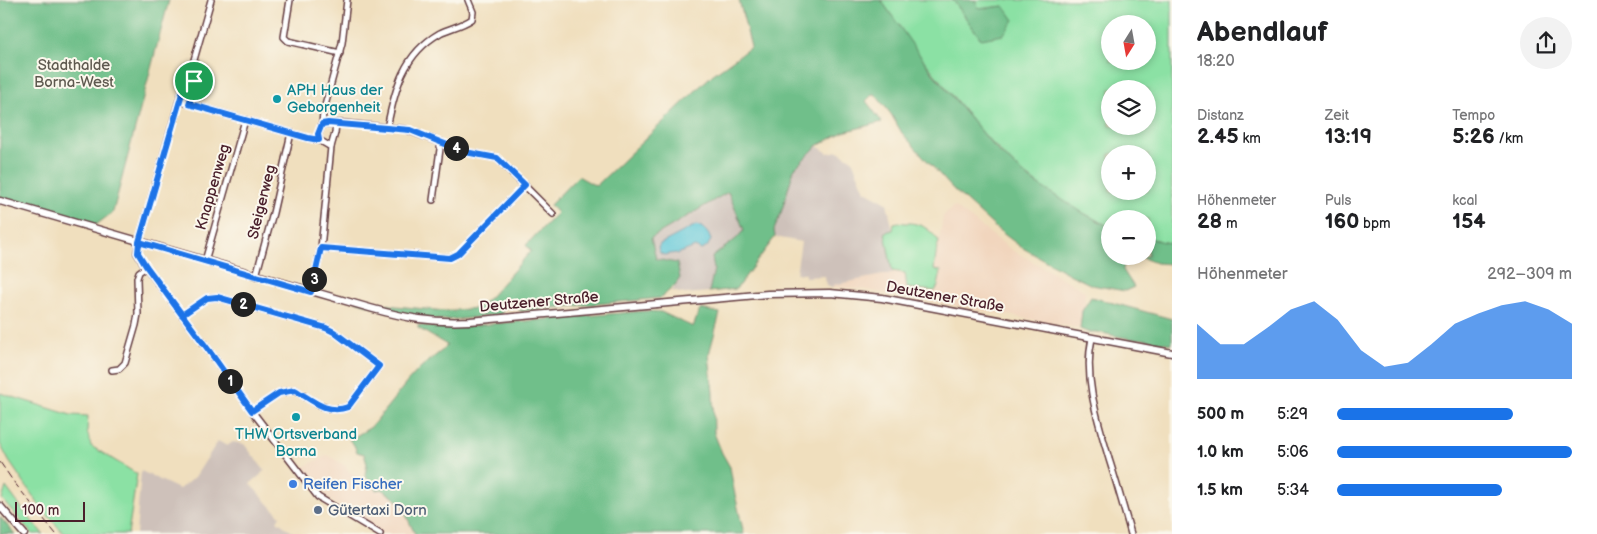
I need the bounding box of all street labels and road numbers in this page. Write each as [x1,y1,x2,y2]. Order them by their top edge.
street label: Knappenweg [192,142,234,232]
street label: Steigerweg [244,163,280,241]
street label: Deutzener Straße [885,277,1006,317]
street label: Deutzener Straße [479,287,599,317]

